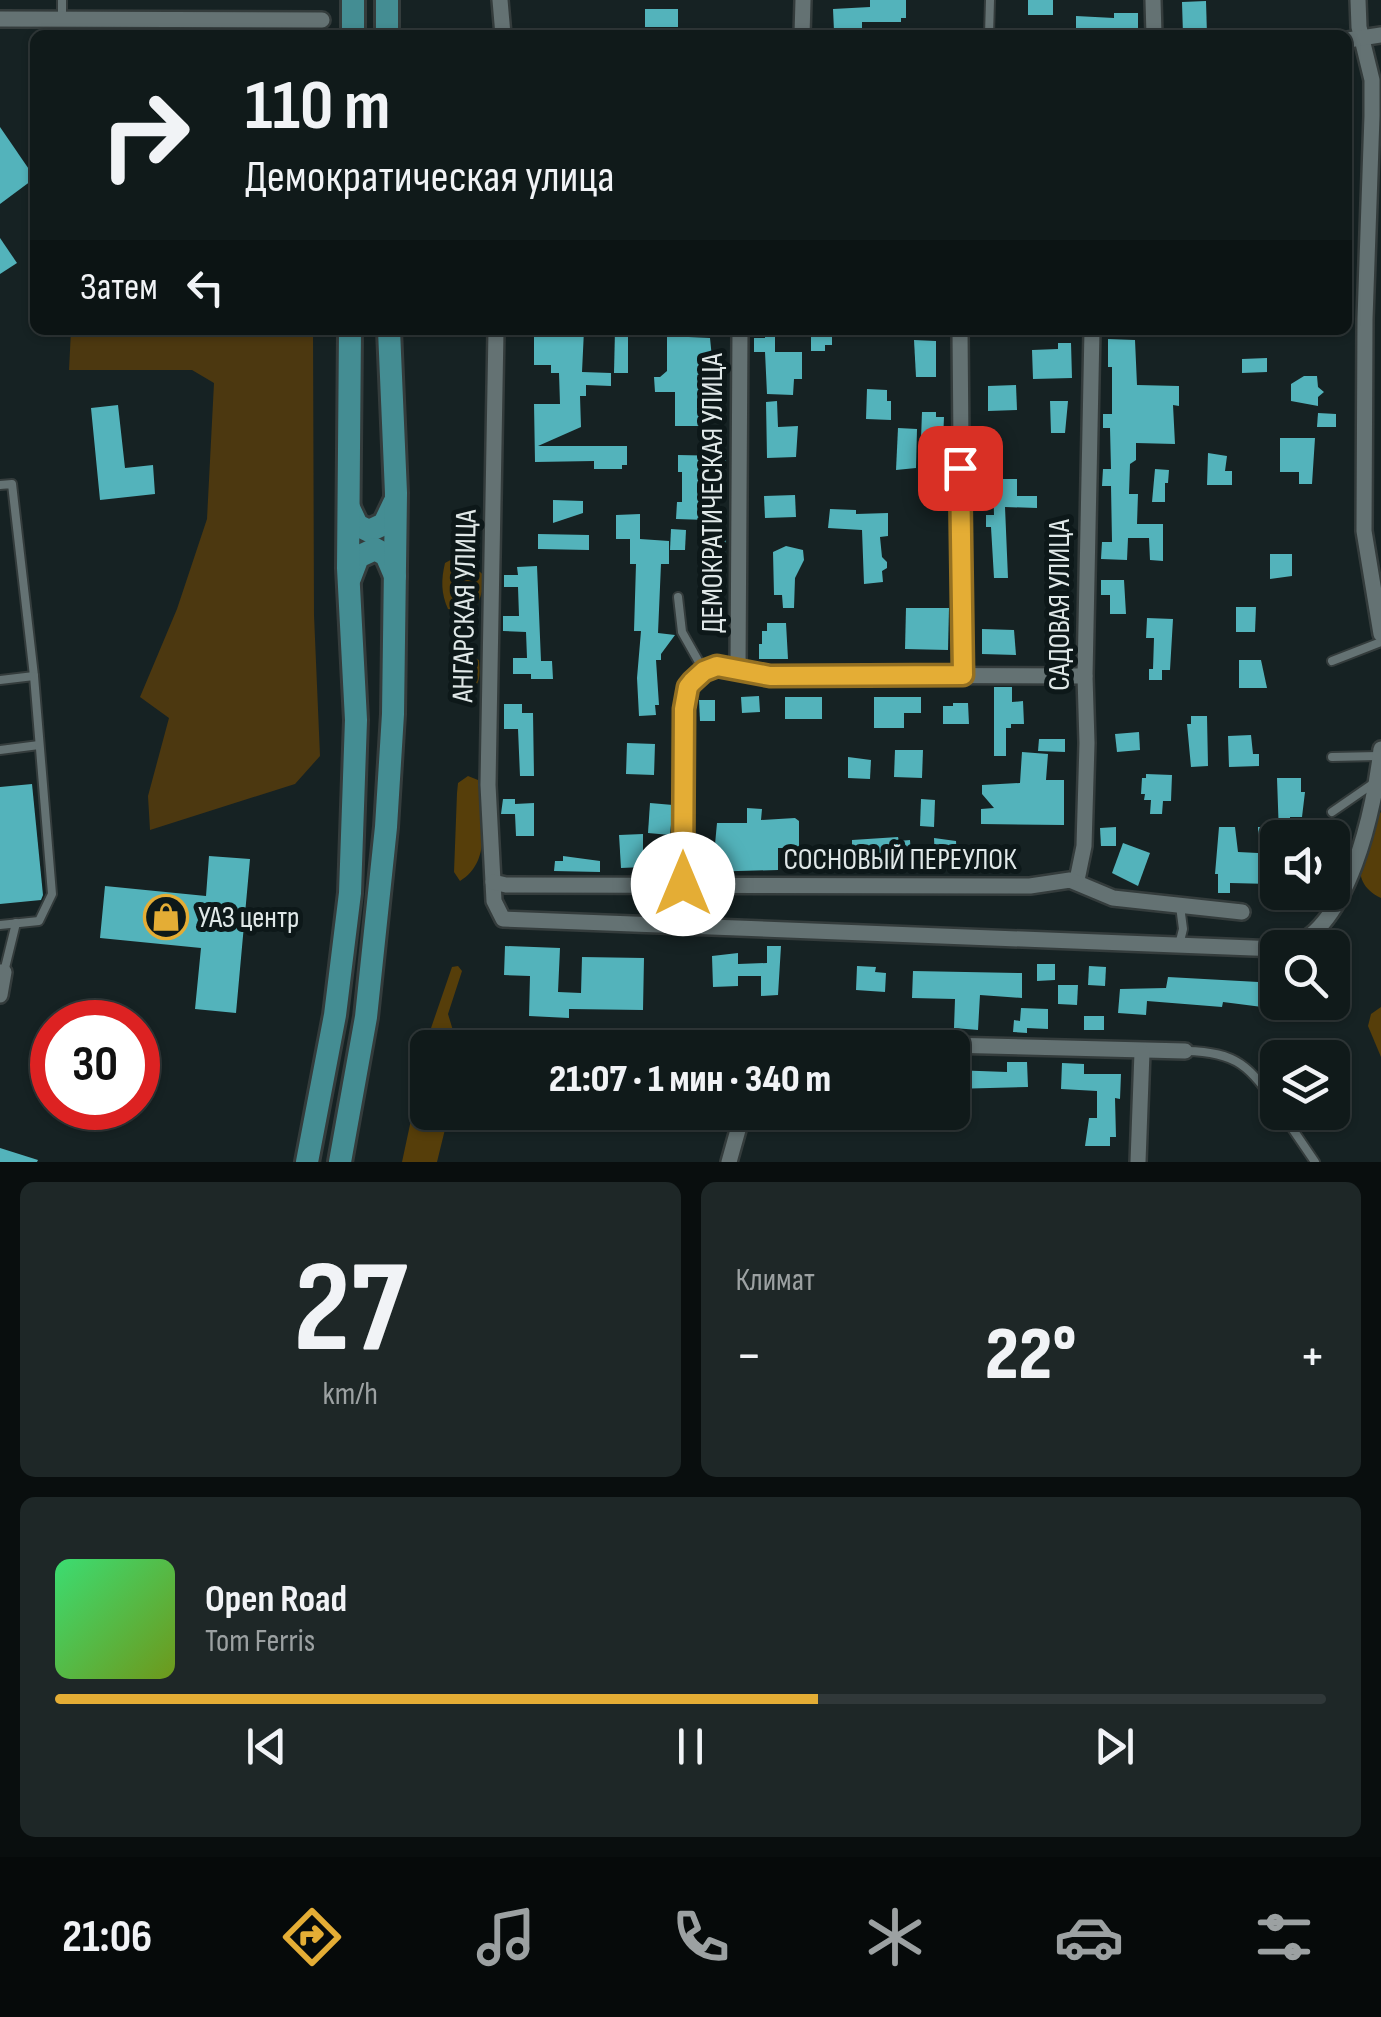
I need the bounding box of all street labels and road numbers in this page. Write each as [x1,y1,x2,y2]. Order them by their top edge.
street label: ДЕМОКРАТИЧЕСКАЯ УЛИЦА [695,353,731,633]
street label: АНГАРСКАЯ УЛИЦА [445,509,485,704]
street label: САДОВАЯ УЛИЦА [1042,519,1078,691]
street label: СОСНОВЫЙ ПЕРЕУЛОК [783,842,1017,878]

